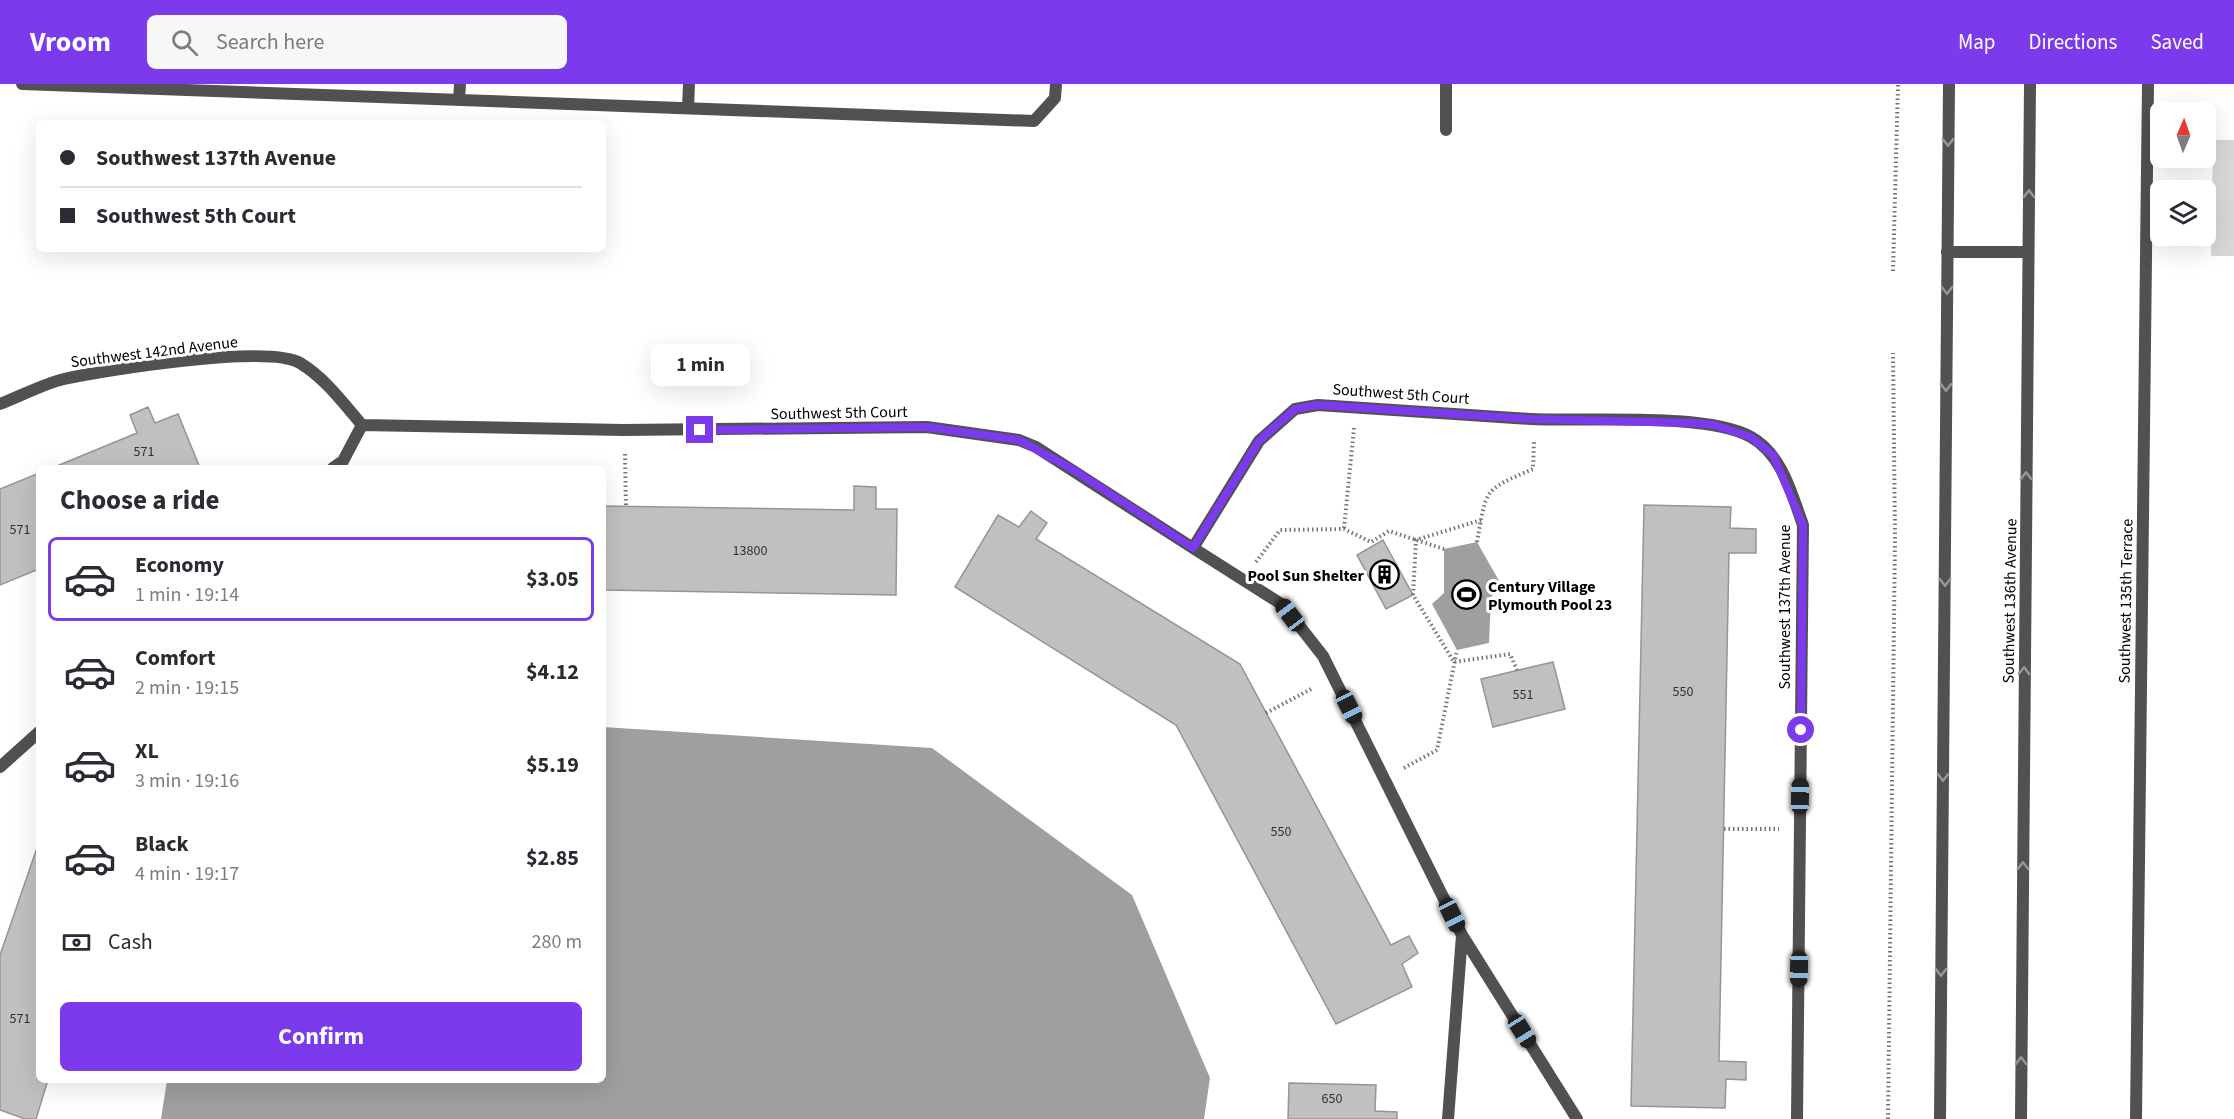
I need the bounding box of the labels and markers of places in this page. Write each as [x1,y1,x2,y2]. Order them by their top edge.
building icon: Pool Sun Shelter [1369,559,1401,591]
place label: Pool Sun Shelter [1248,565,1365,587]
place label: Century Village Plymouth Pool 23 [1488,576,1612,616]
sports icon: Century Village Plymouth Pool 23 [1451,579,1483,611]

